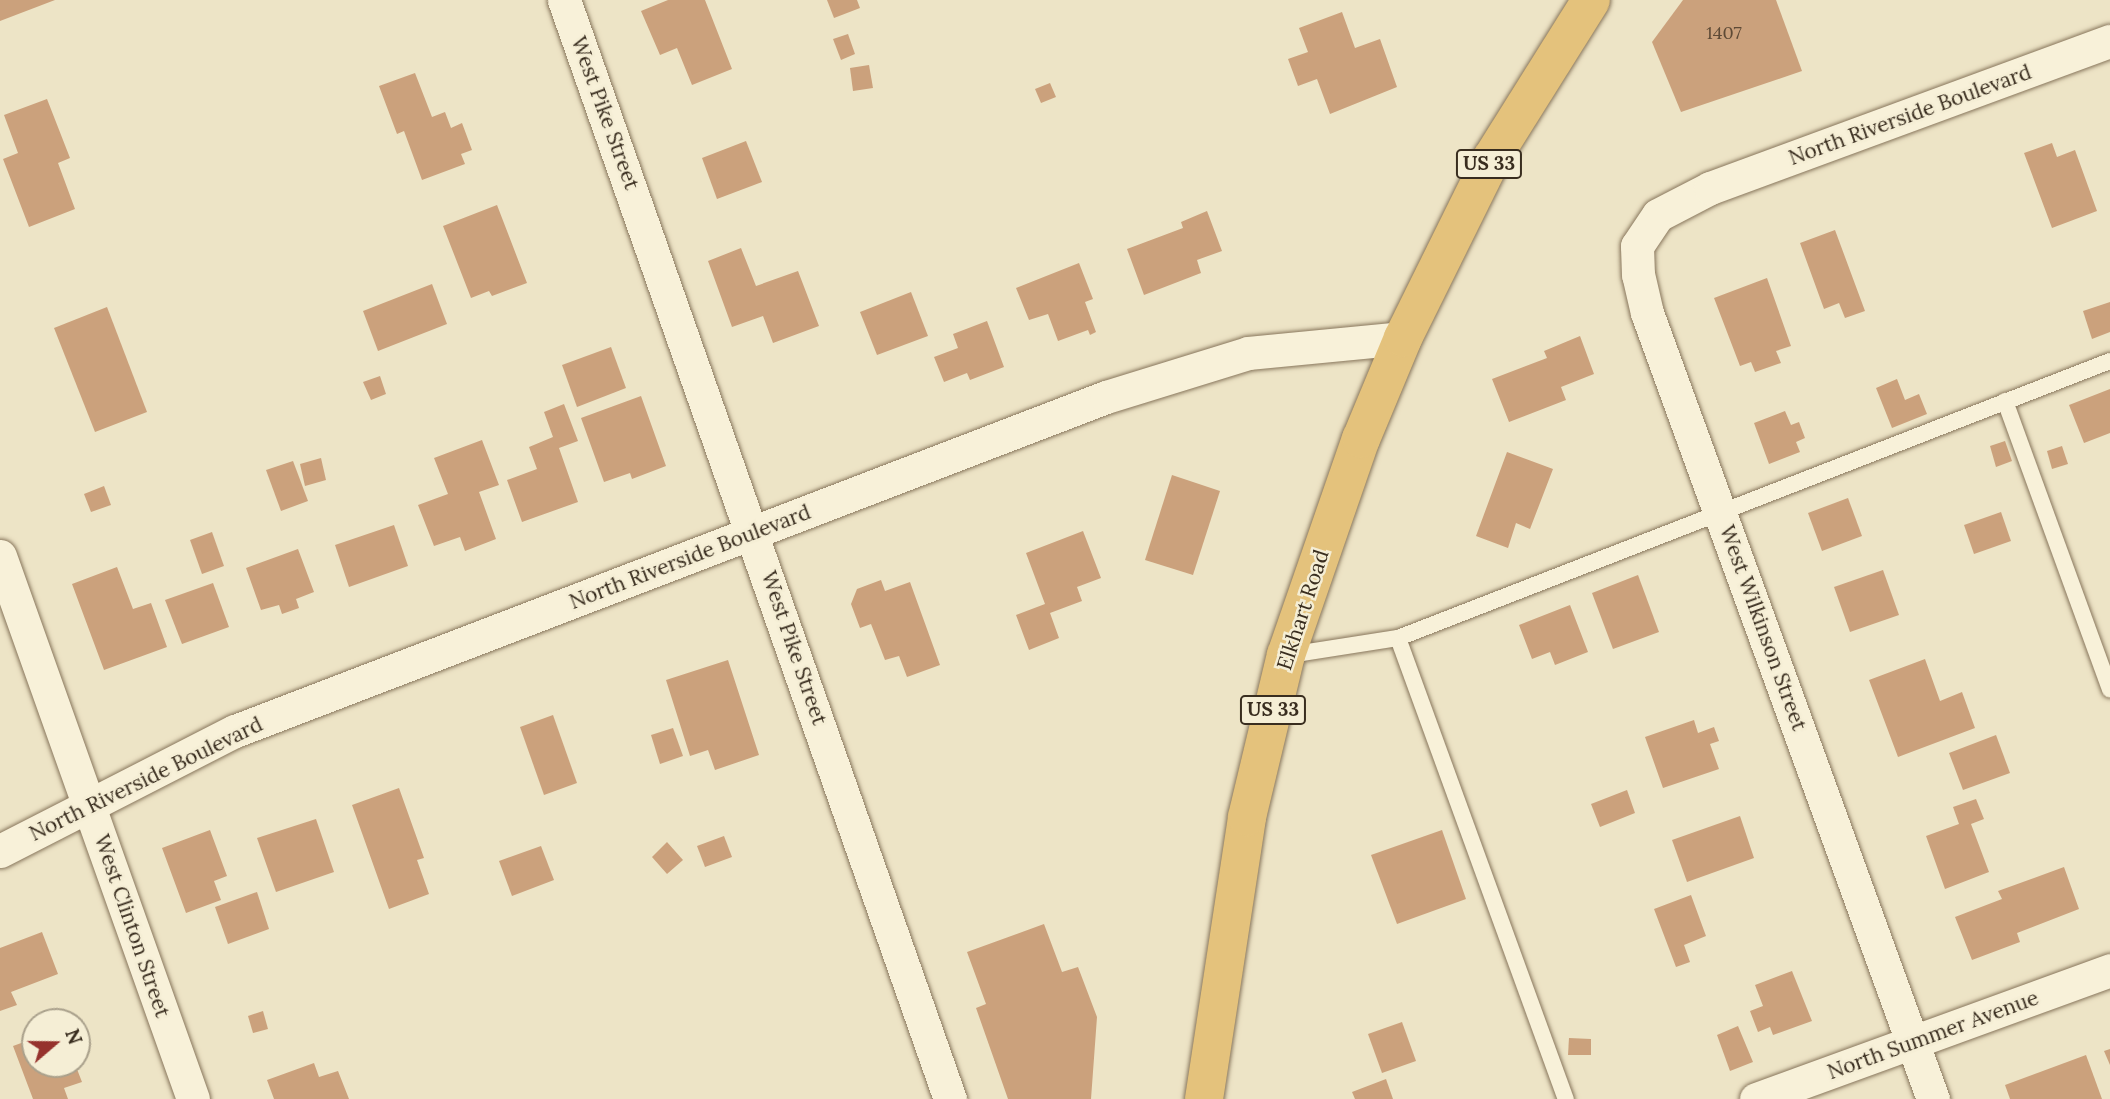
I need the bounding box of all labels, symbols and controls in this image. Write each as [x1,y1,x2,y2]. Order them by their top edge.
house number: 1407 [1706,22,1742,44]
street label: West Pike Street [566,33,644,193]
street label: North Riverside Boulevard [1785,59,2035,171]
road number: US 33 [1456,148,1522,180]
street label: North Riverside Boulevard [566,499,814,615]
street label: West Wilkinson Street [1714,522,1812,734]
street label: Elkhart Road [1272,547,1334,673]
street label: West Pike Street [756,568,832,728]
road number: US 33 [1240,694,1306,726]
street label: North Riverside Boulevard [25,711,267,847]
street label: West Clinton Street [89,831,175,1021]
street label: North Summer Avenue [1824,985,2042,1085]
north arrow [21,1008,91,1078]
text: N [60,1025,88,1048]

